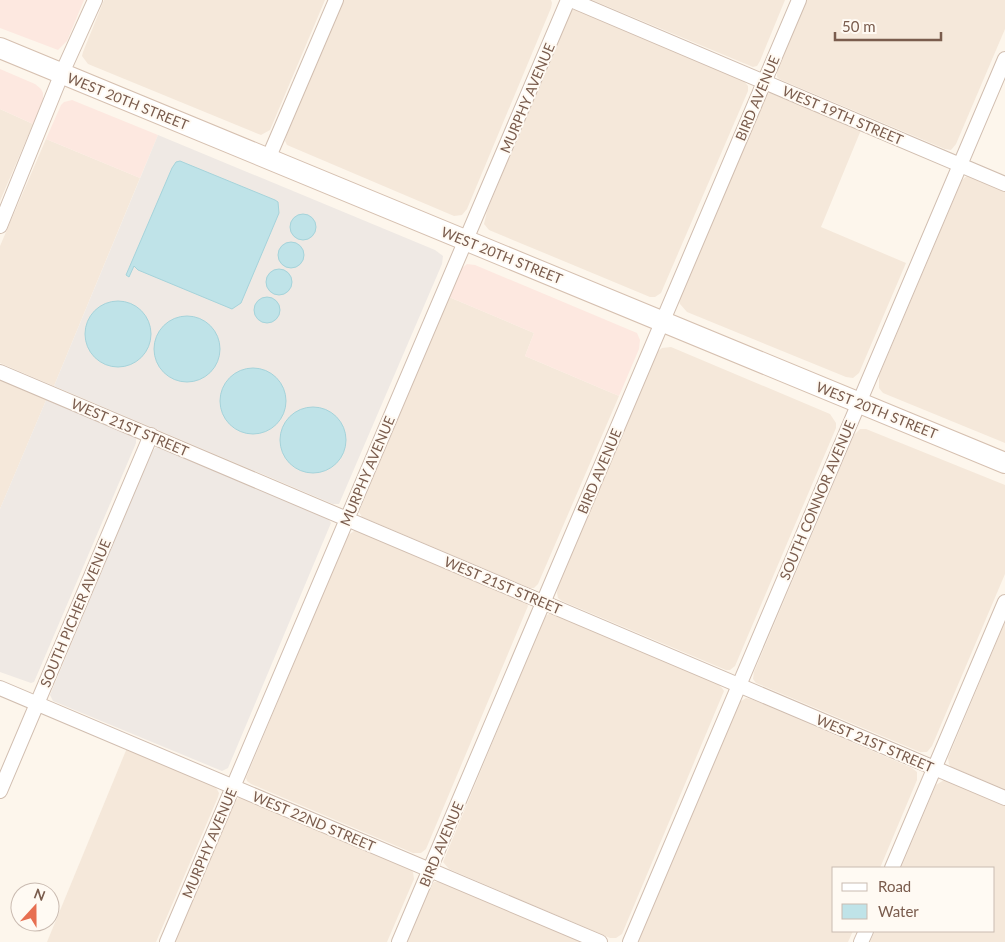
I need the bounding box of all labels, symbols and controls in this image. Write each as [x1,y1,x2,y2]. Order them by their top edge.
scale bar [835,10,941,42]
text: 50 m [842,17,876,35]
street label: MURPHY AVENUE [496,40,558,156]
street label: BIRD AVENUE [731,53,783,143]
street label: WEST 20TH STREET [65,69,192,133]
street label: WEST 19TH STREET [780,82,907,148]
street label: WEST 20TH STREET [439,223,566,287]
street label: WEST 20TH STREET [814,378,941,442]
street label: WEST 21ST STREET [69,395,192,460]
street label: MURPHY AVENUE [336,413,398,529]
street label: SOUTH CONNOR AVENUE [776,418,858,582]
street label: BIRD AVENUE [573,426,625,516]
street label: SOUTH PICHER AVENUE [36,536,114,690]
street label: WEST 21ST STREET [442,553,565,618]
street label: WEST 21ST STREET [814,711,937,776]
street label: MURPHY AVENUE [178,785,240,901]
street label: WEST 22ND STREET [250,787,379,855]
street label: BIRD AVENUE [415,799,467,889]
legend [832,867,995,932]
text: Road [878,877,911,895]
north arrow [10,882,60,932]
text: N [32,885,48,904]
text: Water [878,902,919,920]

